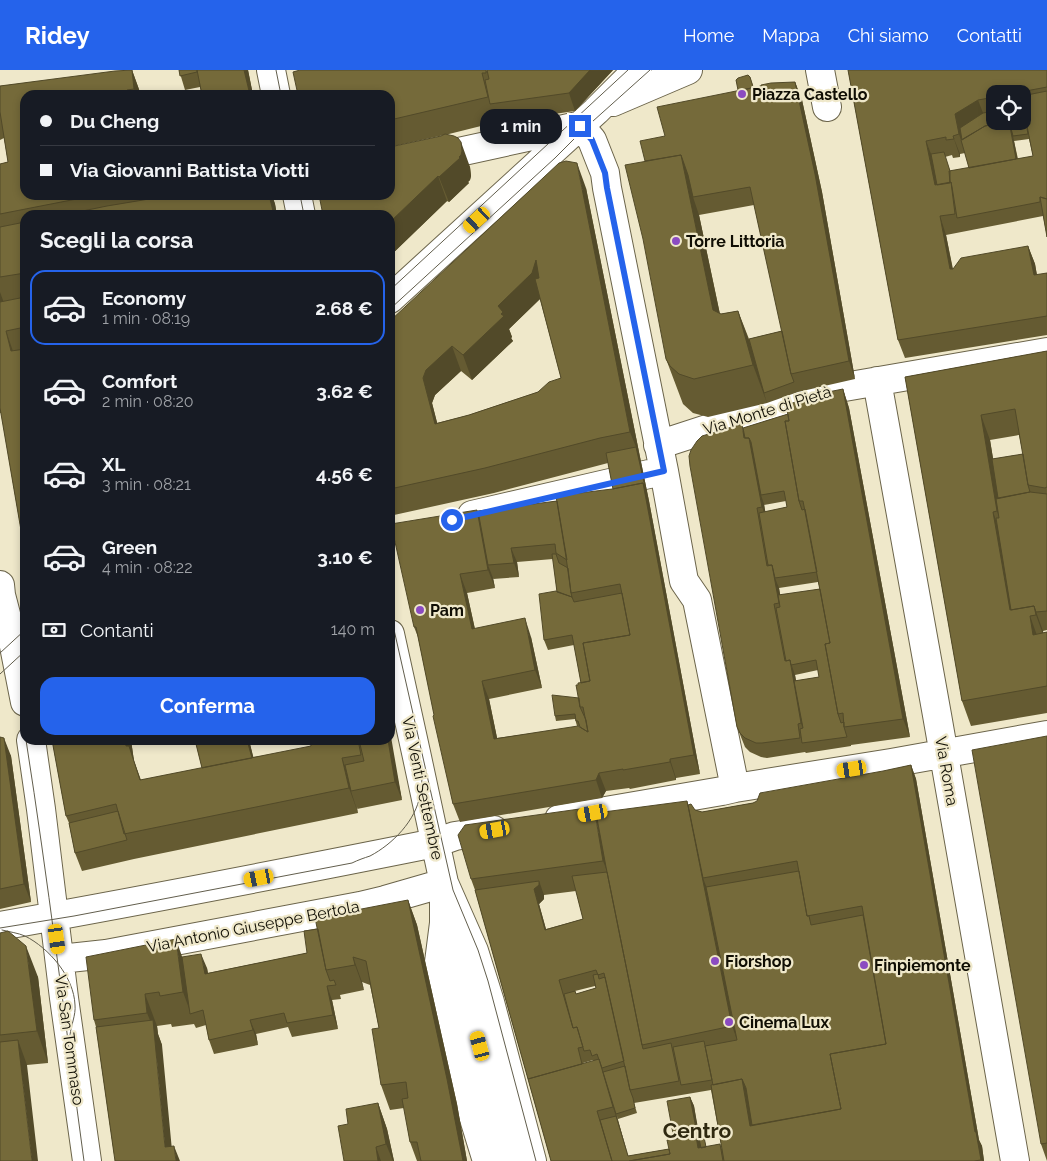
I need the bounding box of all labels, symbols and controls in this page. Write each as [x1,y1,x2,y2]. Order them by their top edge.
text: Ridey [25,21,90,50]
text: Home [683,25,734,46]
text: Mappa [762,25,820,46]
text: Chi siamo [848,25,929,46]
text: Contatti [957,25,1022,46]
place label: Piazza Castello [752,85,868,104]
map controls [986,85,1031,130]
button: locate [986,85,1031,130]
marker: Piazza Castello [736,88,748,100]
callout: 1 min [480,108,562,144]
text: Du Cheng [70,110,159,132]
route end [569,115,591,137]
text: 1 min [501,117,541,136]
text: Via Giovanni Battista Viotti [70,159,309,181]
car [460,204,493,236]
text: Scegli la corsa [40,227,193,253]
place label: Torre Littoria [686,232,784,251]
marker: Torre Littoria [670,235,682,247]
icon: car [42,285,87,330]
text: Economy [102,287,186,309]
text: 2.68 € [315,297,373,319]
text: 1 min · 08:19 [102,309,190,328]
icon: car [42,368,87,413]
text: Comfort [102,370,177,392]
text: 3.62 € [316,380,373,402]
street label: Via Monte di Pietà [701,382,833,439]
text: 2 min · 08:20 [102,392,194,411]
icon: car [42,451,87,496]
text: XL [102,453,125,475]
text: 4.56 € [316,463,373,485]
text: 3 min · 08:21 [102,475,191,494]
route start [441,509,463,531]
icon: car [42,534,87,579]
text: Green [102,536,157,558]
text: 3.10 € [317,546,373,568]
text: 4 min · 08:22 [102,558,192,577]
place label: Pam [430,601,464,620]
marker: Pam [414,604,426,616]
icon: cash [40,616,68,644]
text: Contanti [80,619,154,641]
text: 140 m [331,620,375,639]
button: Conferma [40,677,375,735]
street label: Via Venti Settembre [398,715,447,862]
street label: Via Roma [931,735,962,807]
car [836,759,867,779]
car [576,803,609,823]
car [478,820,511,840]
car [242,868,275,888]
street label: Via Antonio Giuseppe Bertola [145,897,361,956]
car [47,923,66,955]
place label: Fiorshop [725,952,792,971]
marker: Fiorshop [709,955,721,967]
place label: Finpiemonte [874,956,971,975]
marker: Finpiemonte [858,959,870,971]
street label: Via San Tommaso [51,974,88,1106]
place label: Cinema Lux [739,1013,829,1032]
marker: Cinema Lux [723,1016,735,1028]
car [468,1030,491,1062]
district label: Centro [663,1118,731,1143]

